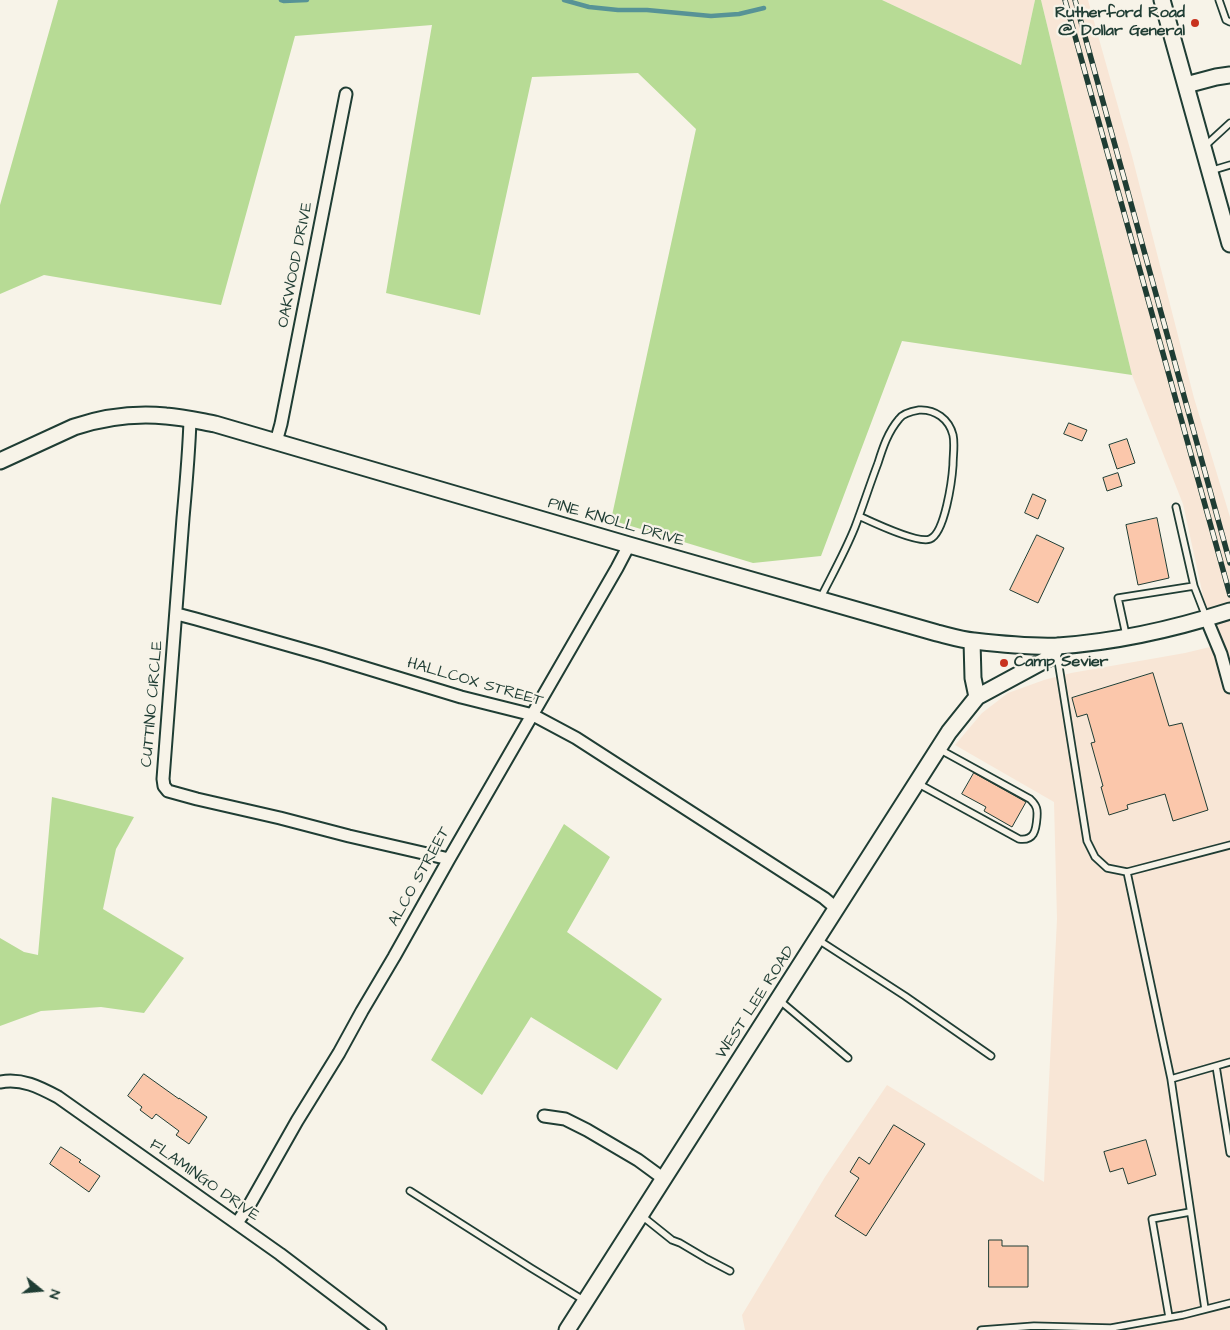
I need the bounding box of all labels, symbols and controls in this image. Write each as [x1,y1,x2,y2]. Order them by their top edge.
place label: Rutherford Road @ Dollar General [1055,4,1185,42]
marker: Rutherford Road @ Dollar General [1189,17,1201,29]
street label: OAKWOOD DRIVE [274,201,318,329]
street label: PINE KNOLL DRIVE [545,494,687,552]
street label: CUTTINO CIRCLE [138,640,168,768]
place label: Camp Sevier [1014,653,1108,673]
street label: HALLCOX STREET [405,654,545,712]
marker: Camp Sevier [998,657,1010,669]
street label: ALCO STREET [385,824,455,930]
street label: WEST LEE ROAD [712,943,800,1063]
street label: FLAMINGO DRIVE [145,1136,263,1226]
north arrow [15,1265,65,1315]
text: N [43,1287,65,1302]

